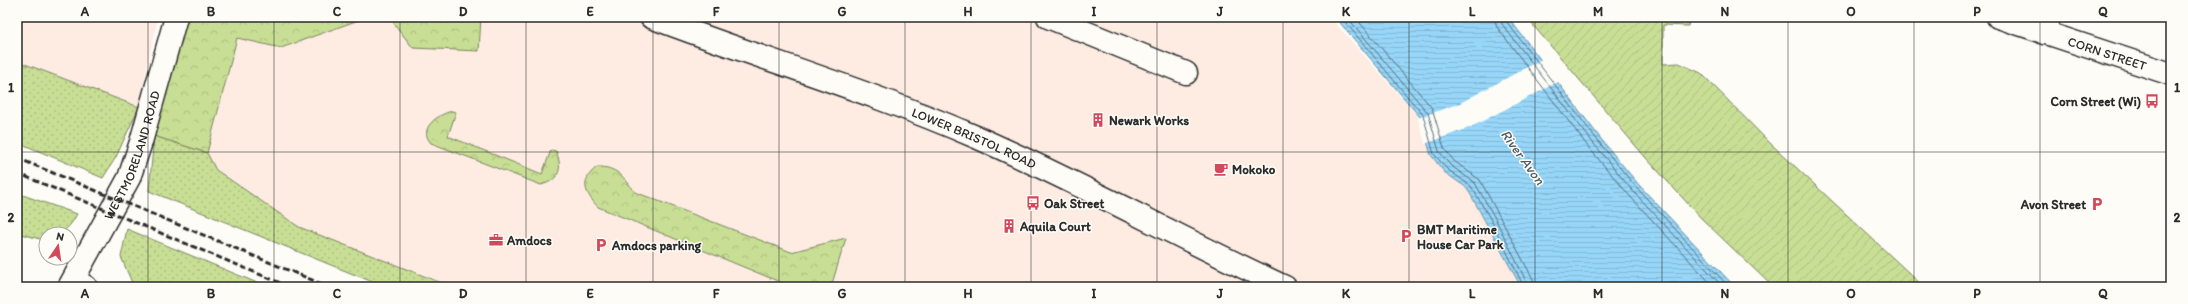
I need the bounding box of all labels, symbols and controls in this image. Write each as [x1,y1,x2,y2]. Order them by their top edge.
text: A [80,4,90,19]
text: B [207,4,216,19]
text: C [333,4,342,19]
text: D [459,4,468,19]
text: E [586,4,594,19]
text: F [713,4,720,19]
text: G [838,4,847,19]
text: H [964,4,973,19]
text: I [1092,4,1097,19]
text: J [1216,4,1224,19]
text: K [1342,4,1351,19]
text: L [1469,4,1476,19]
text: M [1593,4,1603,19]
text: N [1721,4,1730,19]
text: O [1846,4,1856,19]
text: P [1973,4,1981,19]
text: Q [2098,4,2108,19]
street label: CORN STREET [2066,34,2149,74]
text: 1 [8,80,14,95]
text: 1 [2174,80,2180,95]
street label: WESTMORELAND ROAD [101,89,163,222]
bus stop icon: Corn Street (Wi) [2144,93,2160,109]
place label: Corn Street (Wi) [2051,94,2141,110]
street label: LOWER BRISTOL ROAD [910,104,1039,172]
building icon: Newark Works [1090,112,1106,128]
place label: Newark Works [1109,113,1189,128]
water label: River Avon [1497,126,1548,188]
cafe icon: Mokoko [1213,161,1229,177]
place label: Mokoko [1232,162,1276,177]
bus stop icon: Oak Street [1025,195,1041,211]
place label: Oak Street [1044,196,1104,211]
parking icon: Avon Street [2089,196,2105,212]
place label: Avon Street [2020,197,2086,212]
text: 2 [8,210,15,225]
text: 2 [2174,210,2181,225]
building icon: Aquila Court [1001,218,1017,234]
place label: Aquila Court [1019,219,1091,235]
place label: BMT Maritime House Car Park [1417,222,1504,252]
north arrow [38,226,78,266]
parking icon: BMT Maritime House Car Park [1398,228,1414,244]
text: N [55,230,65,244]
office icon: Amdocs [488,232,504,248]
place label: Amdocs [506,233,552,248]
parking icon: Amdocs parking [593,237,609,253]
place label: Amdocs parking [611,238,702,254]
text: A [80,286,90,301]
text: B [207,286,216,301]
text: C [333,286,342,301]
text: D [459,286,468,301]
text: E [586,286,594,301]
text: F [713,286,720,301]
text: G [838,286,847,301]
text: H [964,286,973,301]
text: I [1092,286,1097,301]
text: J [1216,286,1224,301]
text: K [1342,286,1351,301]
text: L [1469,286,1476,301]
text: M [1593,286,1603,301]
text: N [1721,286,1730,301]
text: O [1846,286,1856,301]
text: P [1973,286,1981,301]
text: Q [2098,286,2108,301]

